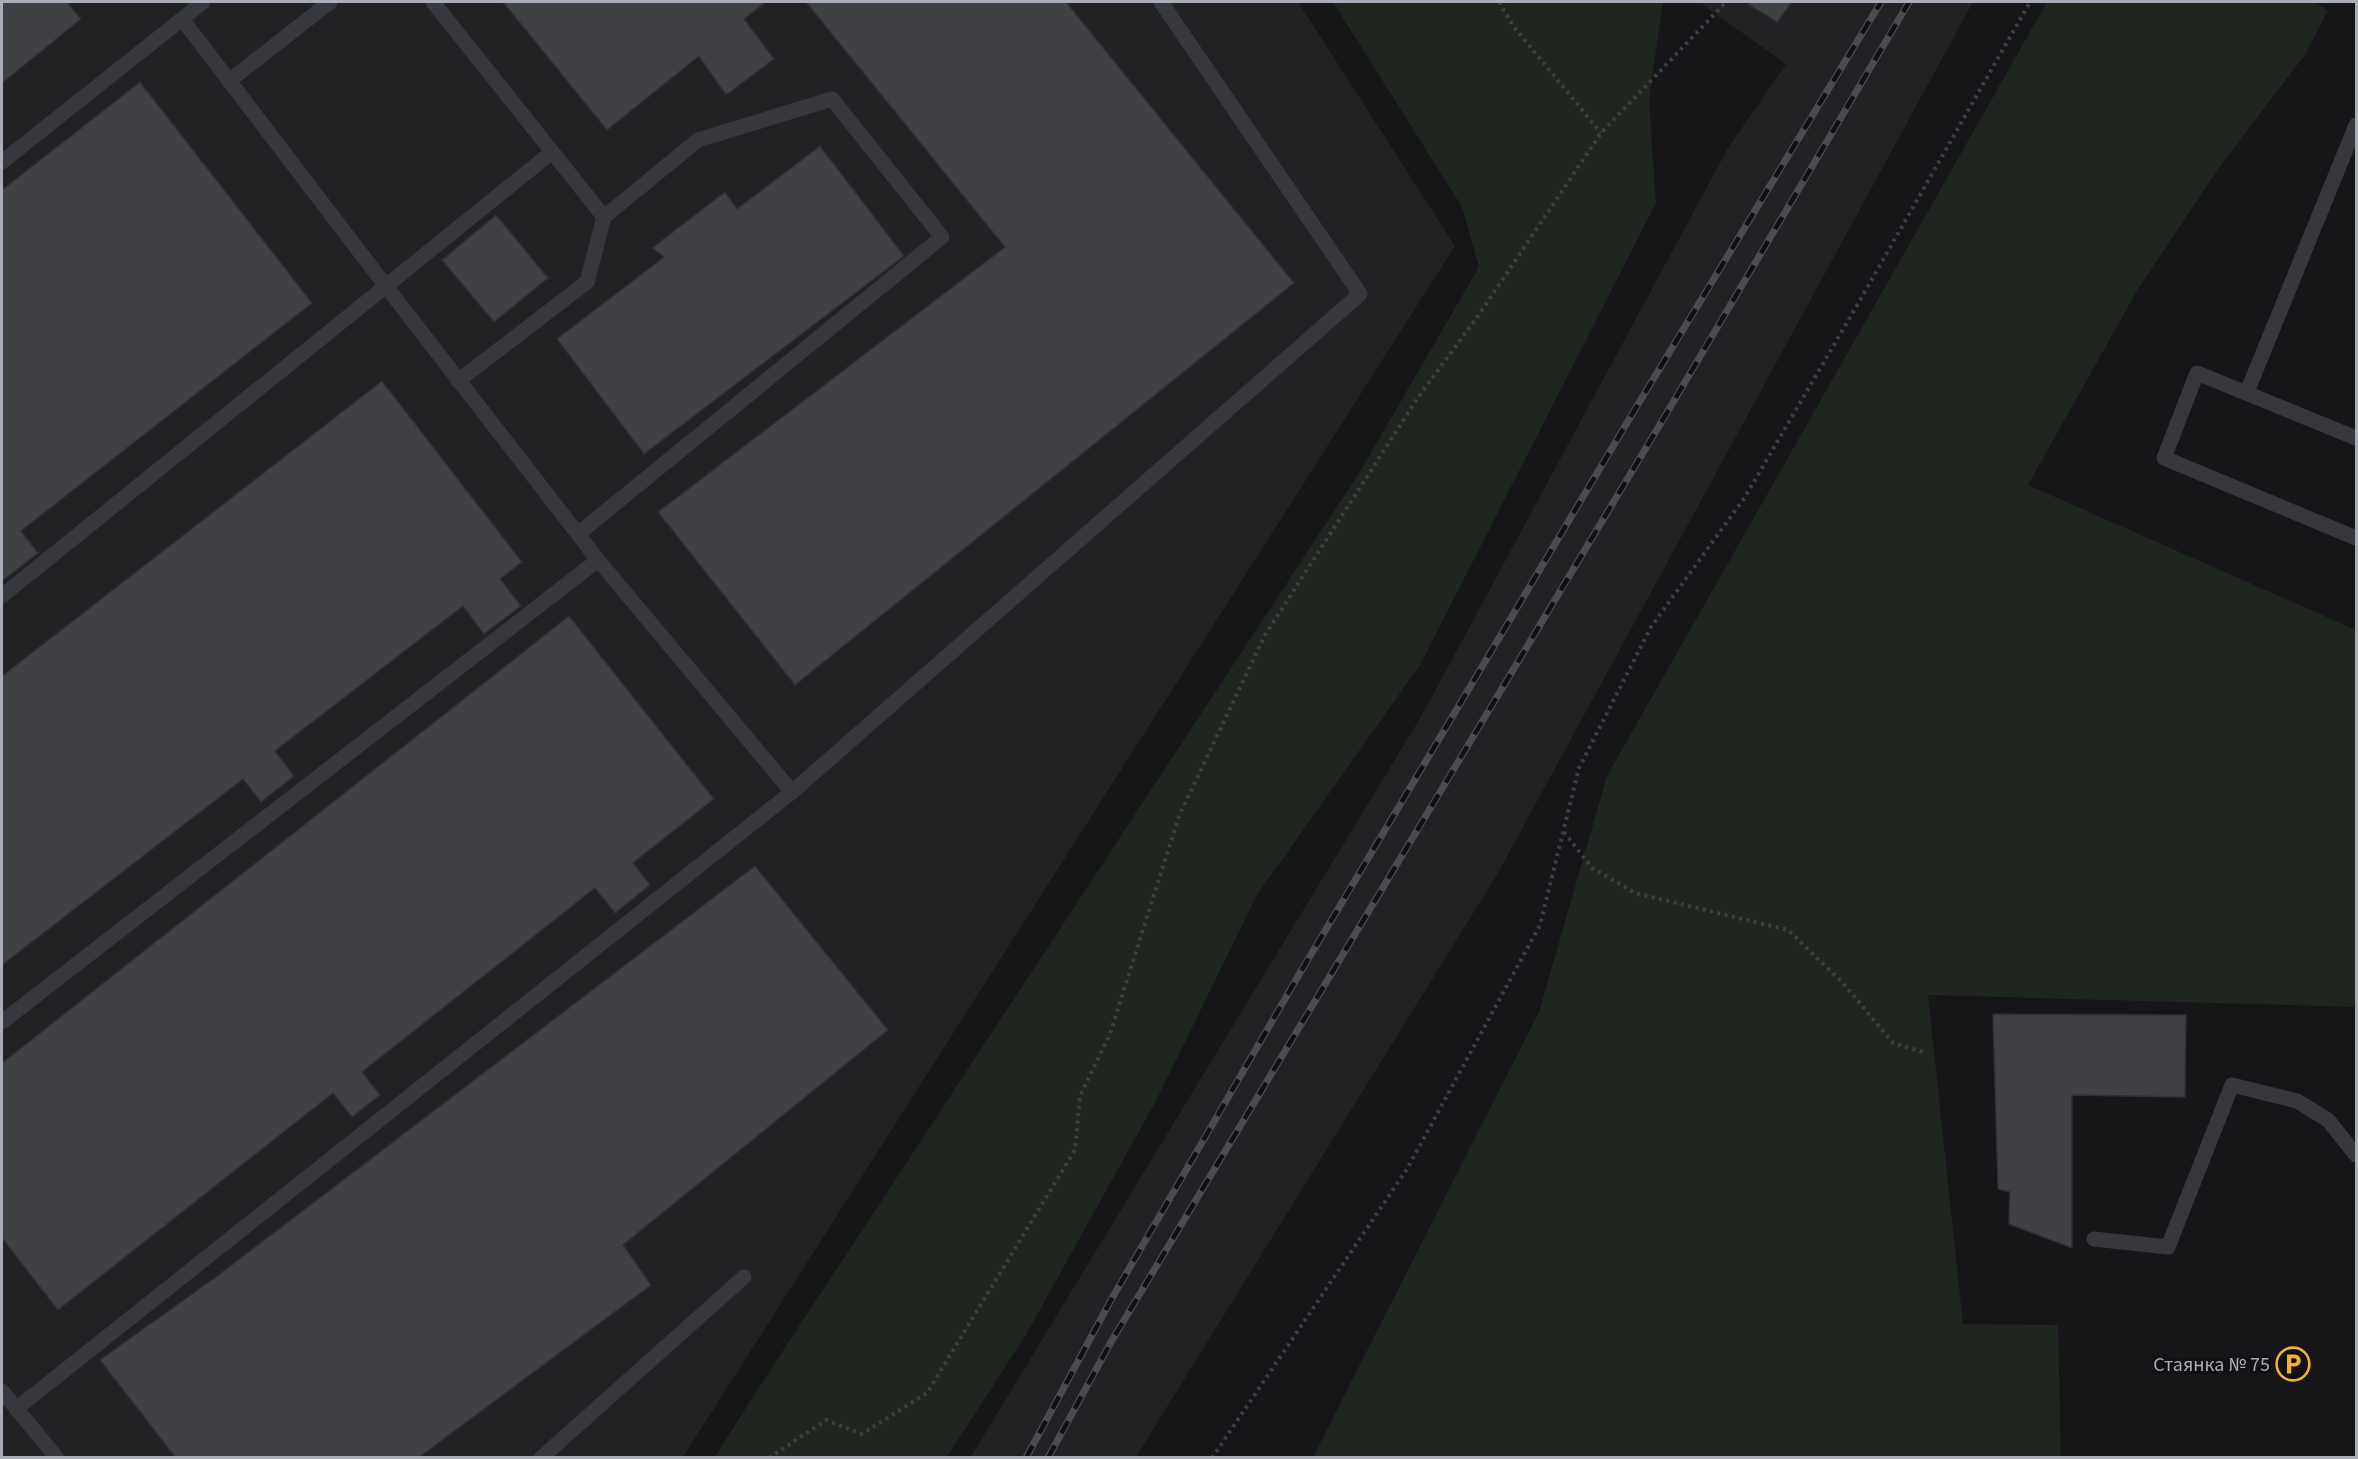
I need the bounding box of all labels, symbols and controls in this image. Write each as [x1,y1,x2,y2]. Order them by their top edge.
parking icon: Стаянка № 75 [2275,1346,2311,1382]
place label: Стаянка № 75 [2153,1351,2270,1379]

